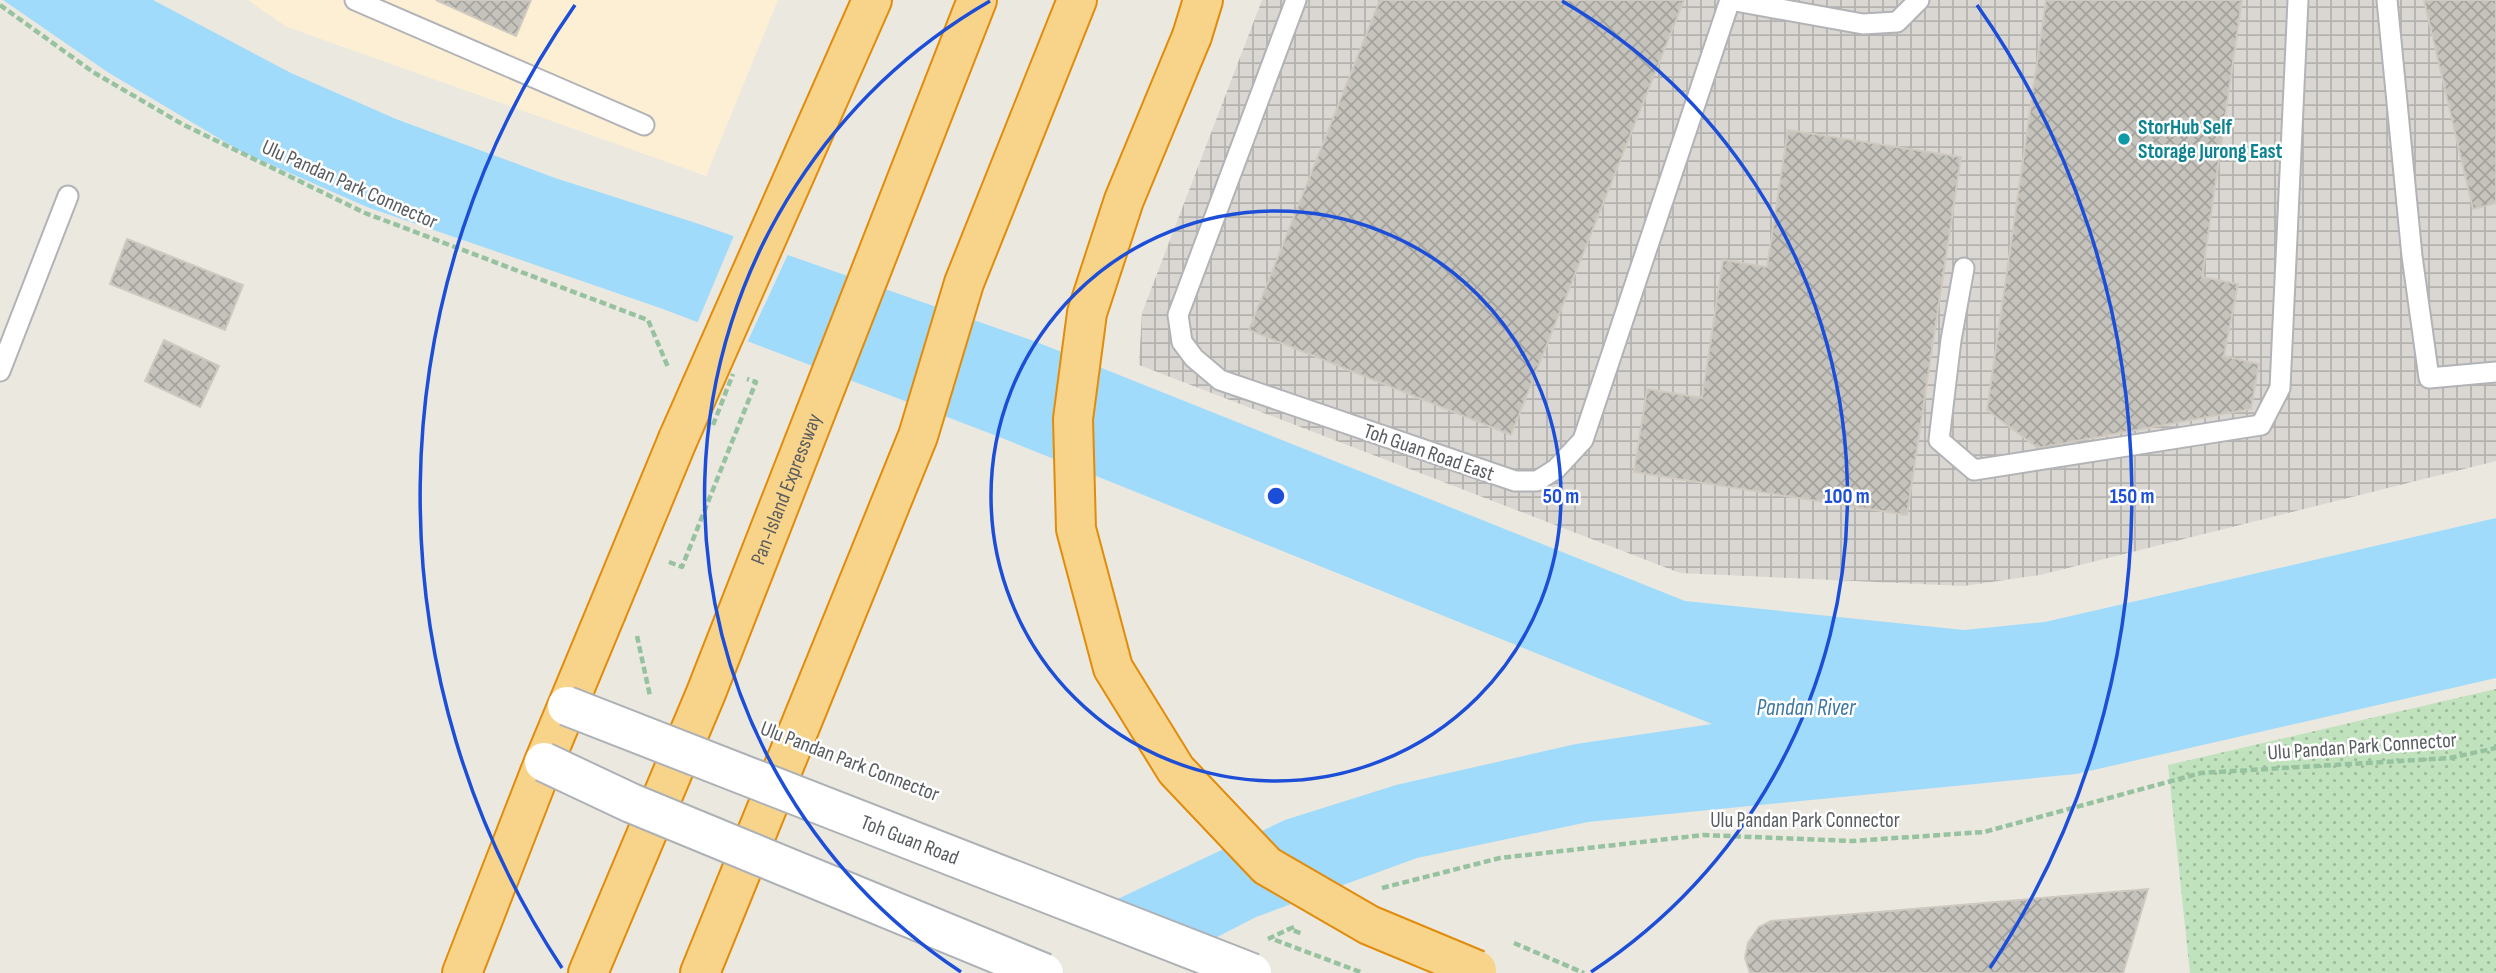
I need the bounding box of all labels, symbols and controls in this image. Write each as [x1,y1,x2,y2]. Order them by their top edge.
place label: StorHub Self Storage Jurong East [2138,115,2283,164]
marker: StorHub Self Storage Jurong East [2116,131,2132,147]
street label: Ulu Pandan Park Connector [258,134,442,234]
street label: Pan-Island Expressway [745,410,827,568]
street label: Toh Guan Road East [1360,418,1497,487]
centre of rings [1264,484,1288,508]
text: 50 m [1543,484,1579,509]
text: 100 m [1824,484,1870,509]
text: 150 m [2110,484,2154,509]
water label: Pandan River [1757,694,1857,722]
street label: Ulu Pandan Park Connector [757,716,943,807]
street label: Ulu Pandan Park Connector [2267,727,2458,766]
street label: Ulu Pandan Park Connector [1710,808,1900,833]
street label: Toh Guan Road [857,810,962,870]

